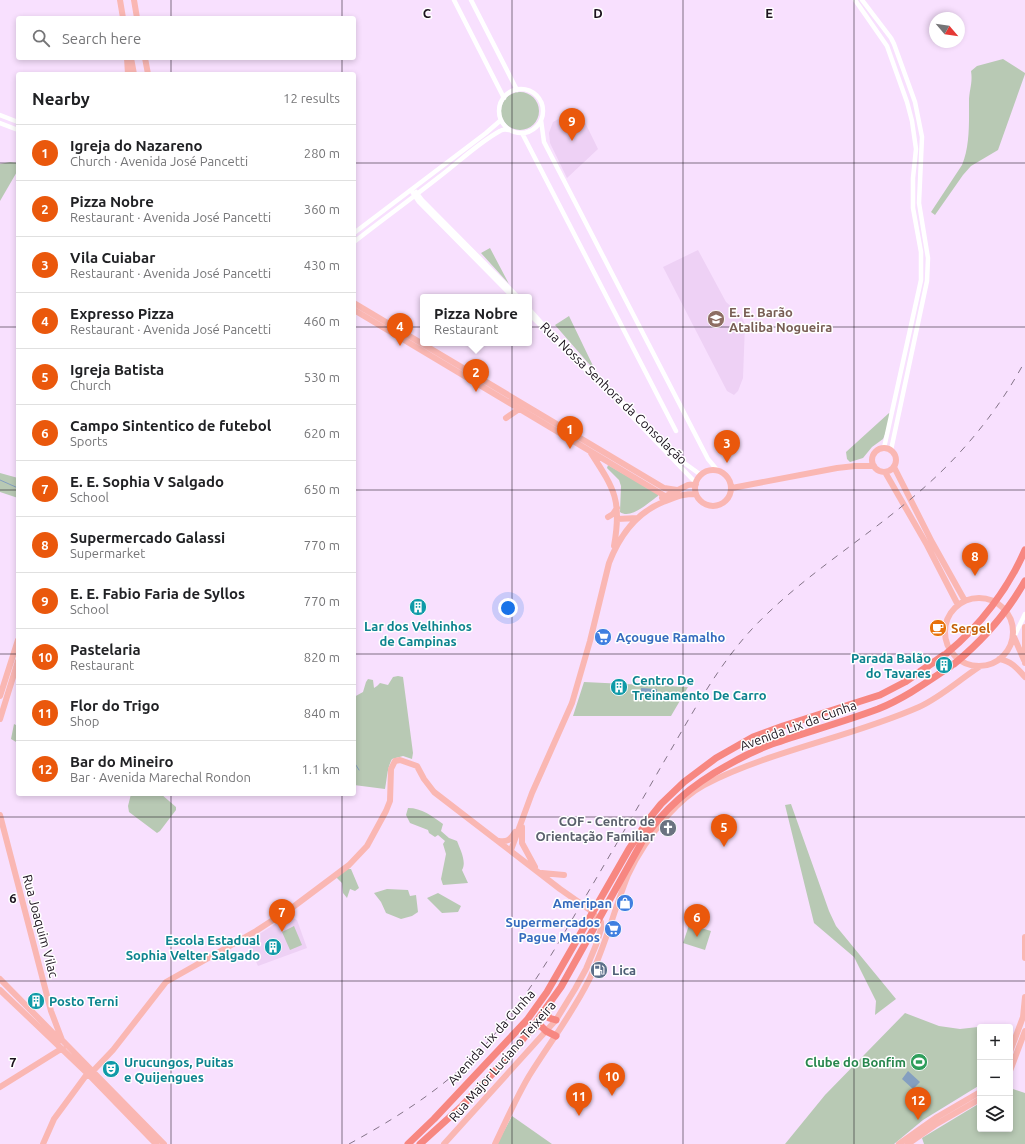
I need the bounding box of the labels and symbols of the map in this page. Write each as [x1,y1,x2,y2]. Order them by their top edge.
text: C [423,6,432,20]
text: D [593,6,603,20]
text: E [765,6,773,20]
north arrow [929,12,965,48]
pin: 9 [559,108,585,141]
place label: E. E. Barão Ataliba Nogueira [729,305,832,334]
school or university icon: E. E. Barão Ataliba Nogueira [706,309,726,329]
pin: 4 [387,313,413,346]
street label: Rua Nossa Senhora da Consolação [538,319,690,467]
pin: 2 [463,359,489,392]
pin: 1 [557,416,583,449]
pin: 3 [714,430,740,463]
pin: 8 [962,543,988,576]
building icon: Lar dos Velhinhos de Campinas [408,597,428,617]
your location [498,598,518,618]
cafe icon: Sergel [928,618,948,638]
place label: Lar dos Velhinhos de Campinas [364,619,472,648]
place label: Sergel [951,621,990,635]
supermarket icon: Açougue Ramalho [593,627,613,647]
place label: Açougue Ramalho [616,630,726,645]
place label: Parada Balão do Tavares [851,651,931,680]
building icon: Parada Balão do Tavares [934,655,954,675]
place label: Centro De Treinamento De Carro [632,673,767,702]
building icon: Centro De Treinamento De Carro [609,677,629,697]
street label: Avenida Lix da Cunha [738,697,858,753]
place label: COF - Centro de Orientação Familiar [535,814,656,844]
pin: 5 [711,814,737,847]
church icon: COF - Centro de Orientação Familiar [658,818,678,838]
street label: Rua Joaquim Vilac [20,873,62,979]
text: 6 [9,891,17,905]
shop icon: Ameripan [615,893,635,913]
place label: Ameripan [553,896,612,910]
pin: 7 [269,899,295,932]
pin: 6 [684,904,710,937]
place label: Supermercados Pague Menos [506,915,600,944]
supermarket icon: Supermercados Pague Menos [603,919,623,939]
place label: Escola Estadual Sophia Velter Salgado [126,933,260,962]
building icon: Escola Estadual Sophia Velter Salgado [263,937,283,957]
fuel station icon: Lica [589,960,609,980]
place label: Lica [612,963,636,977]
street label: Avenida Lix da Cunha [445,987,537,1087]
building icon: Posto Terni [26,991,46,1011]
place label: Posto Terni [49,994,118,1008]
street label: Rua Major Luciano Teixeira [446,998,558,1124]
sports icon: Clube do Bonfim [909,1052,929,1072]
text: 7 [9,1055,17,1069]
place label: Urucungos, Puitas e Quijengues [124,1055,234,1084]
place label: Clube do Bonfim [805,1055,906,1069]
theatre icon: Urucungos, Puitas e Quijengues [101,1059,121,1079]
pin: 10 [599,1063,625,1096]
pin: 11 [566,1083,592,1116]
pin: 12 [905,1087,931,1120]

